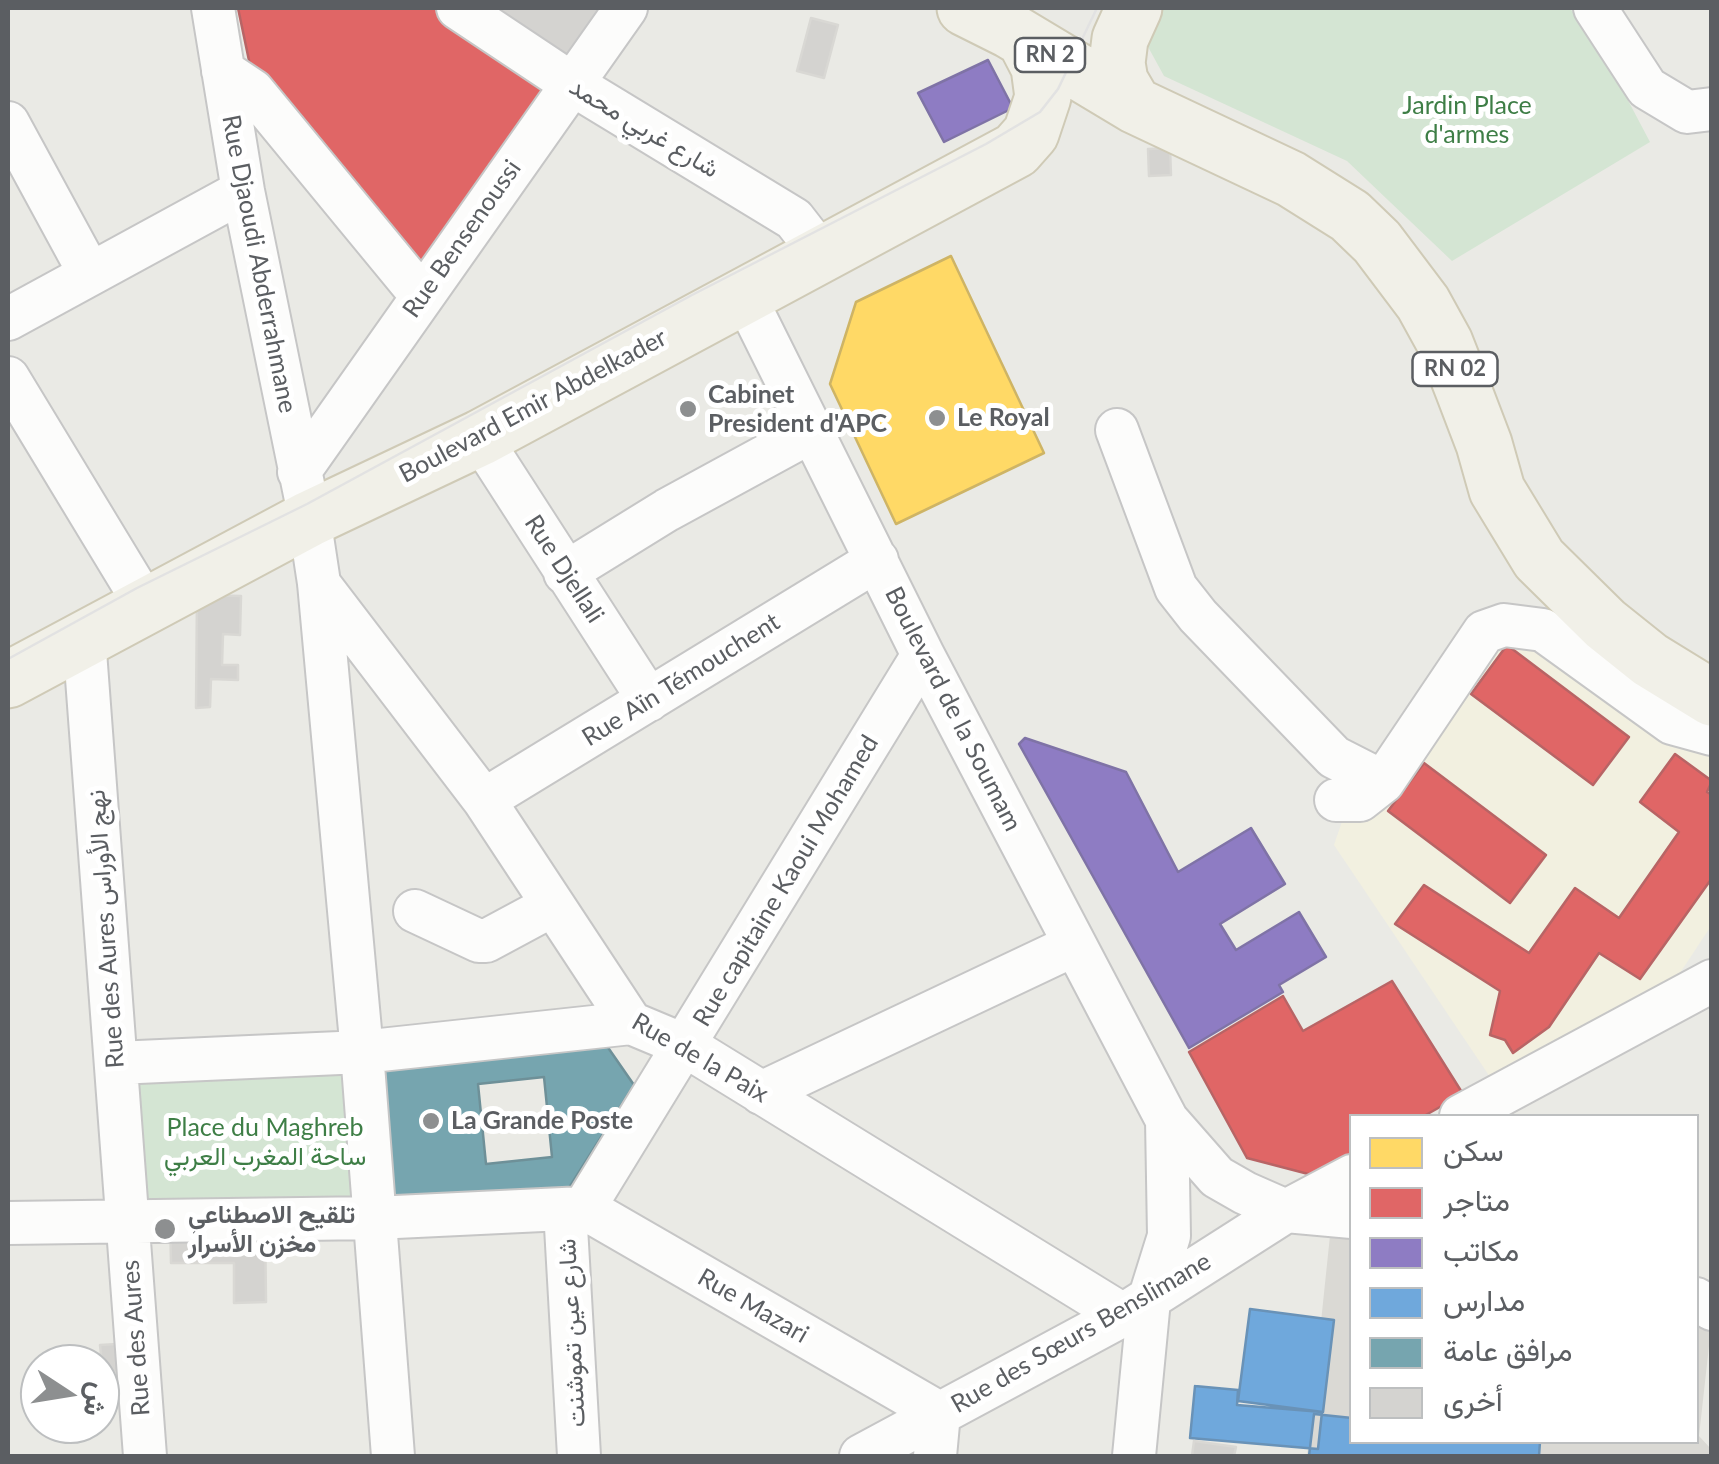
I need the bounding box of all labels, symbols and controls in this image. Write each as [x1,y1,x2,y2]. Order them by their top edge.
road number: RN 2 [1015,38,1085,72]
street label: شارع غربي محمد [564,72,724,184]
park label: Jardin Place d'armes [1402,91,1532,150]
street label: Rue Djaoudi Abderrahmane [215,112,303,416]
street label: Rue Bensenoussi [396,154,528,324]
street label: Boulevard Emir Abdelkader [394,323,672,489]
road number: RN 02 [1412,352,1498,386]
place label: Cabinet President d'APC [708,380,887,439]
marker: Cabinet President d'APC [677,398,699,420]
place label: Le Royal [957,403,1050,433]
marker: Le Royal [926,407,948,429]
street label: Rue Djellali [518,509,610,629]
street label: Boulevard de la Soumam [878,582,1028,836]
street label: Rue Aïn Témouchent [577,607,785,753]
street label: Rue capitaine Kaoui Mohamed [687,730,885,1032]
street label: Rue des Aures نهج الأوراس [81,789,131,1069]
street label: Rue de la Paix [626,1007,774,1109]
place label: La Grande Poste [451,1106,633,1136]
marker: La Grande Poste [420,1110,442,1132]
park label: Place du Maghreb ساحة المغرب العربي [164,1113,366,1172]
legend [1349,1114,1699,1444]
text: سكن [1443,1131,1504,1167]
text: متاجر [1443,1181,1510,1217]
place label: تلقيح الاصطناعي مخزن الأسرار [188,1200,355,1259]
marker: تلقيح الاصطناعي مخزن الأسرار [152,1216,178,1242]
text: مكاتب [1443,1231,1519,1267]
street label: شارع عين تموشنت [552,1238,592,1428]
street label: Rue des Sœurs Benslimane [946,1246,1216,1420]
street label: Rue des Aures [116,1259,156,1417]
street label: Rue Mazari [692,1262,814,1350]
text: مدارس [1443,1281,1525,1317]
text: مرافق عامة [1443,1331,1573,1367]
north arrow [20,1344,120,1444]
text: ش [77,1380,118,1420]
text: أخرى [1443,1381,1503,1417]

